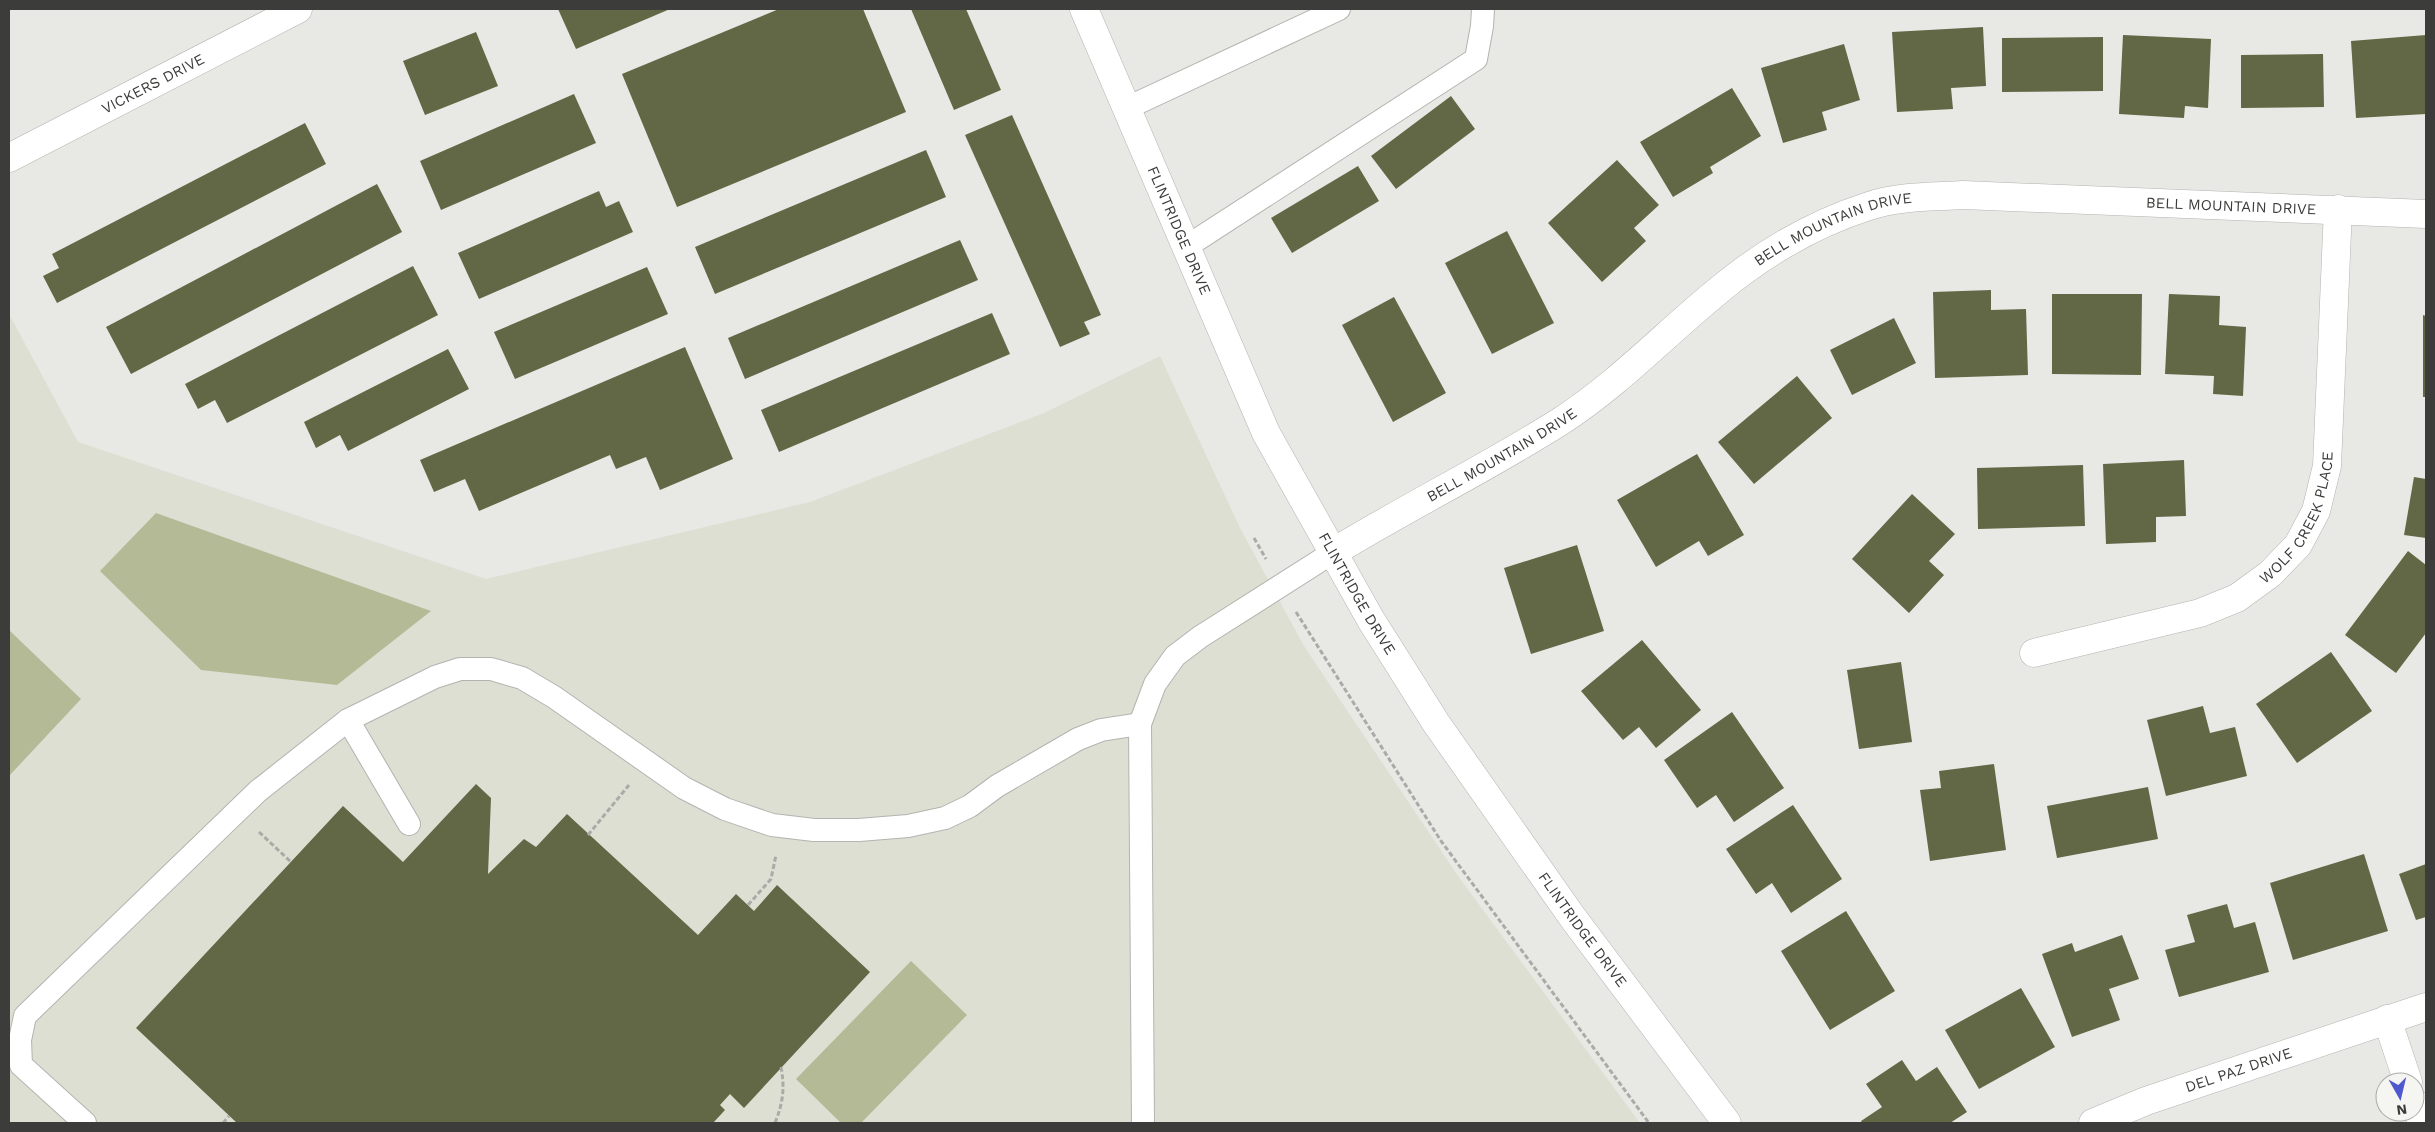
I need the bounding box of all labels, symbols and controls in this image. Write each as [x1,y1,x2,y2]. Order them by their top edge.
street label: VICKERS DRIVE [99,50,207,118]
street label: FLINTRIDGE DRIVE [1144,163,1215,297]
street label: BELL MOUNTAIN DRIVE [1751,189,1913,270]
street label: BELL MOUNTAIN DRIVE [2146,194,2317,218]
street label: BELL MOUNTAIN DRIVE [1424,404,1580,506]
street label: WOLF CREEK PLACE [2256,451,2337,588]
street label: FLINTRIDGE DRIVE [1315,529,1400,658]
street label: FLINTRIDGE DRIVE [1535,869,1631,991]
street label: DEL PAZ DRIVE [2183,1044,2294,1096]
north arrow [2375,1072,2425,1122]
text: N [2396,1101,2408,1119]

